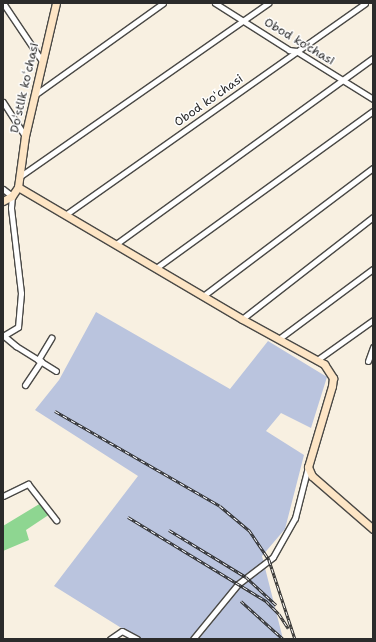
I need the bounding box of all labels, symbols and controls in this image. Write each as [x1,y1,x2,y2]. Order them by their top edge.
street label: Obod ko'chasi [261,15,337,69]
street label: Doʻstlik koʻchasi [8,41,42,135]
street label: Obod koʻchasi [172,72,246,130]

